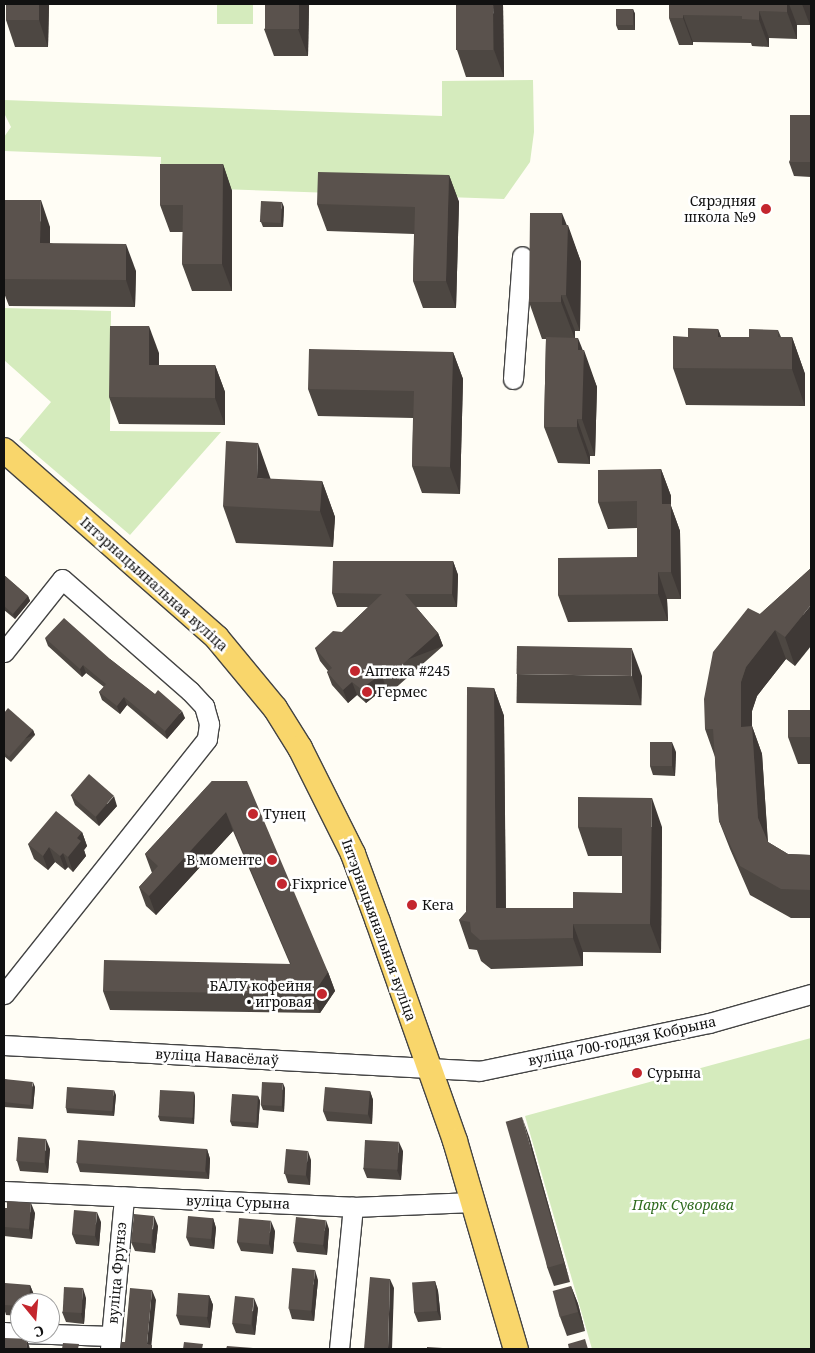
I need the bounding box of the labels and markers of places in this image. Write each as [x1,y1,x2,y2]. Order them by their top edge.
place label: Сярэдняя школа №9 [684,193,756,226]
marker: Сярэдняя школа №9 [760,203,772,215]
place label: Аптека #245 [365,663,450,679]
marker: Аптека #245 [349,665,361,677]
place label: Гермес [377,684,427,700]
marker: Гермес [361,686,373,698]
place label: Тунец [263,806,306,822]
marker: Тунец [247,808,259,820]
place label: В моменте [186,852,262,868]
marker: В моменте [266,854,278,866]
place label: Fixprice [292,876,347,892]
marker: Fixprice [276,878,288,890]
place label: Кега [422,897,454,913]
marker: Кега [406,899,418,911]
place label: БАЛУ кофейня • игровая [210,978,312,1010]
marker: БАЛУ кофейня • игровая [316,988,328,1000]
place label: Сурына [647,1065,701,1081]
marker: Сурына [631,1067,643,1079]

